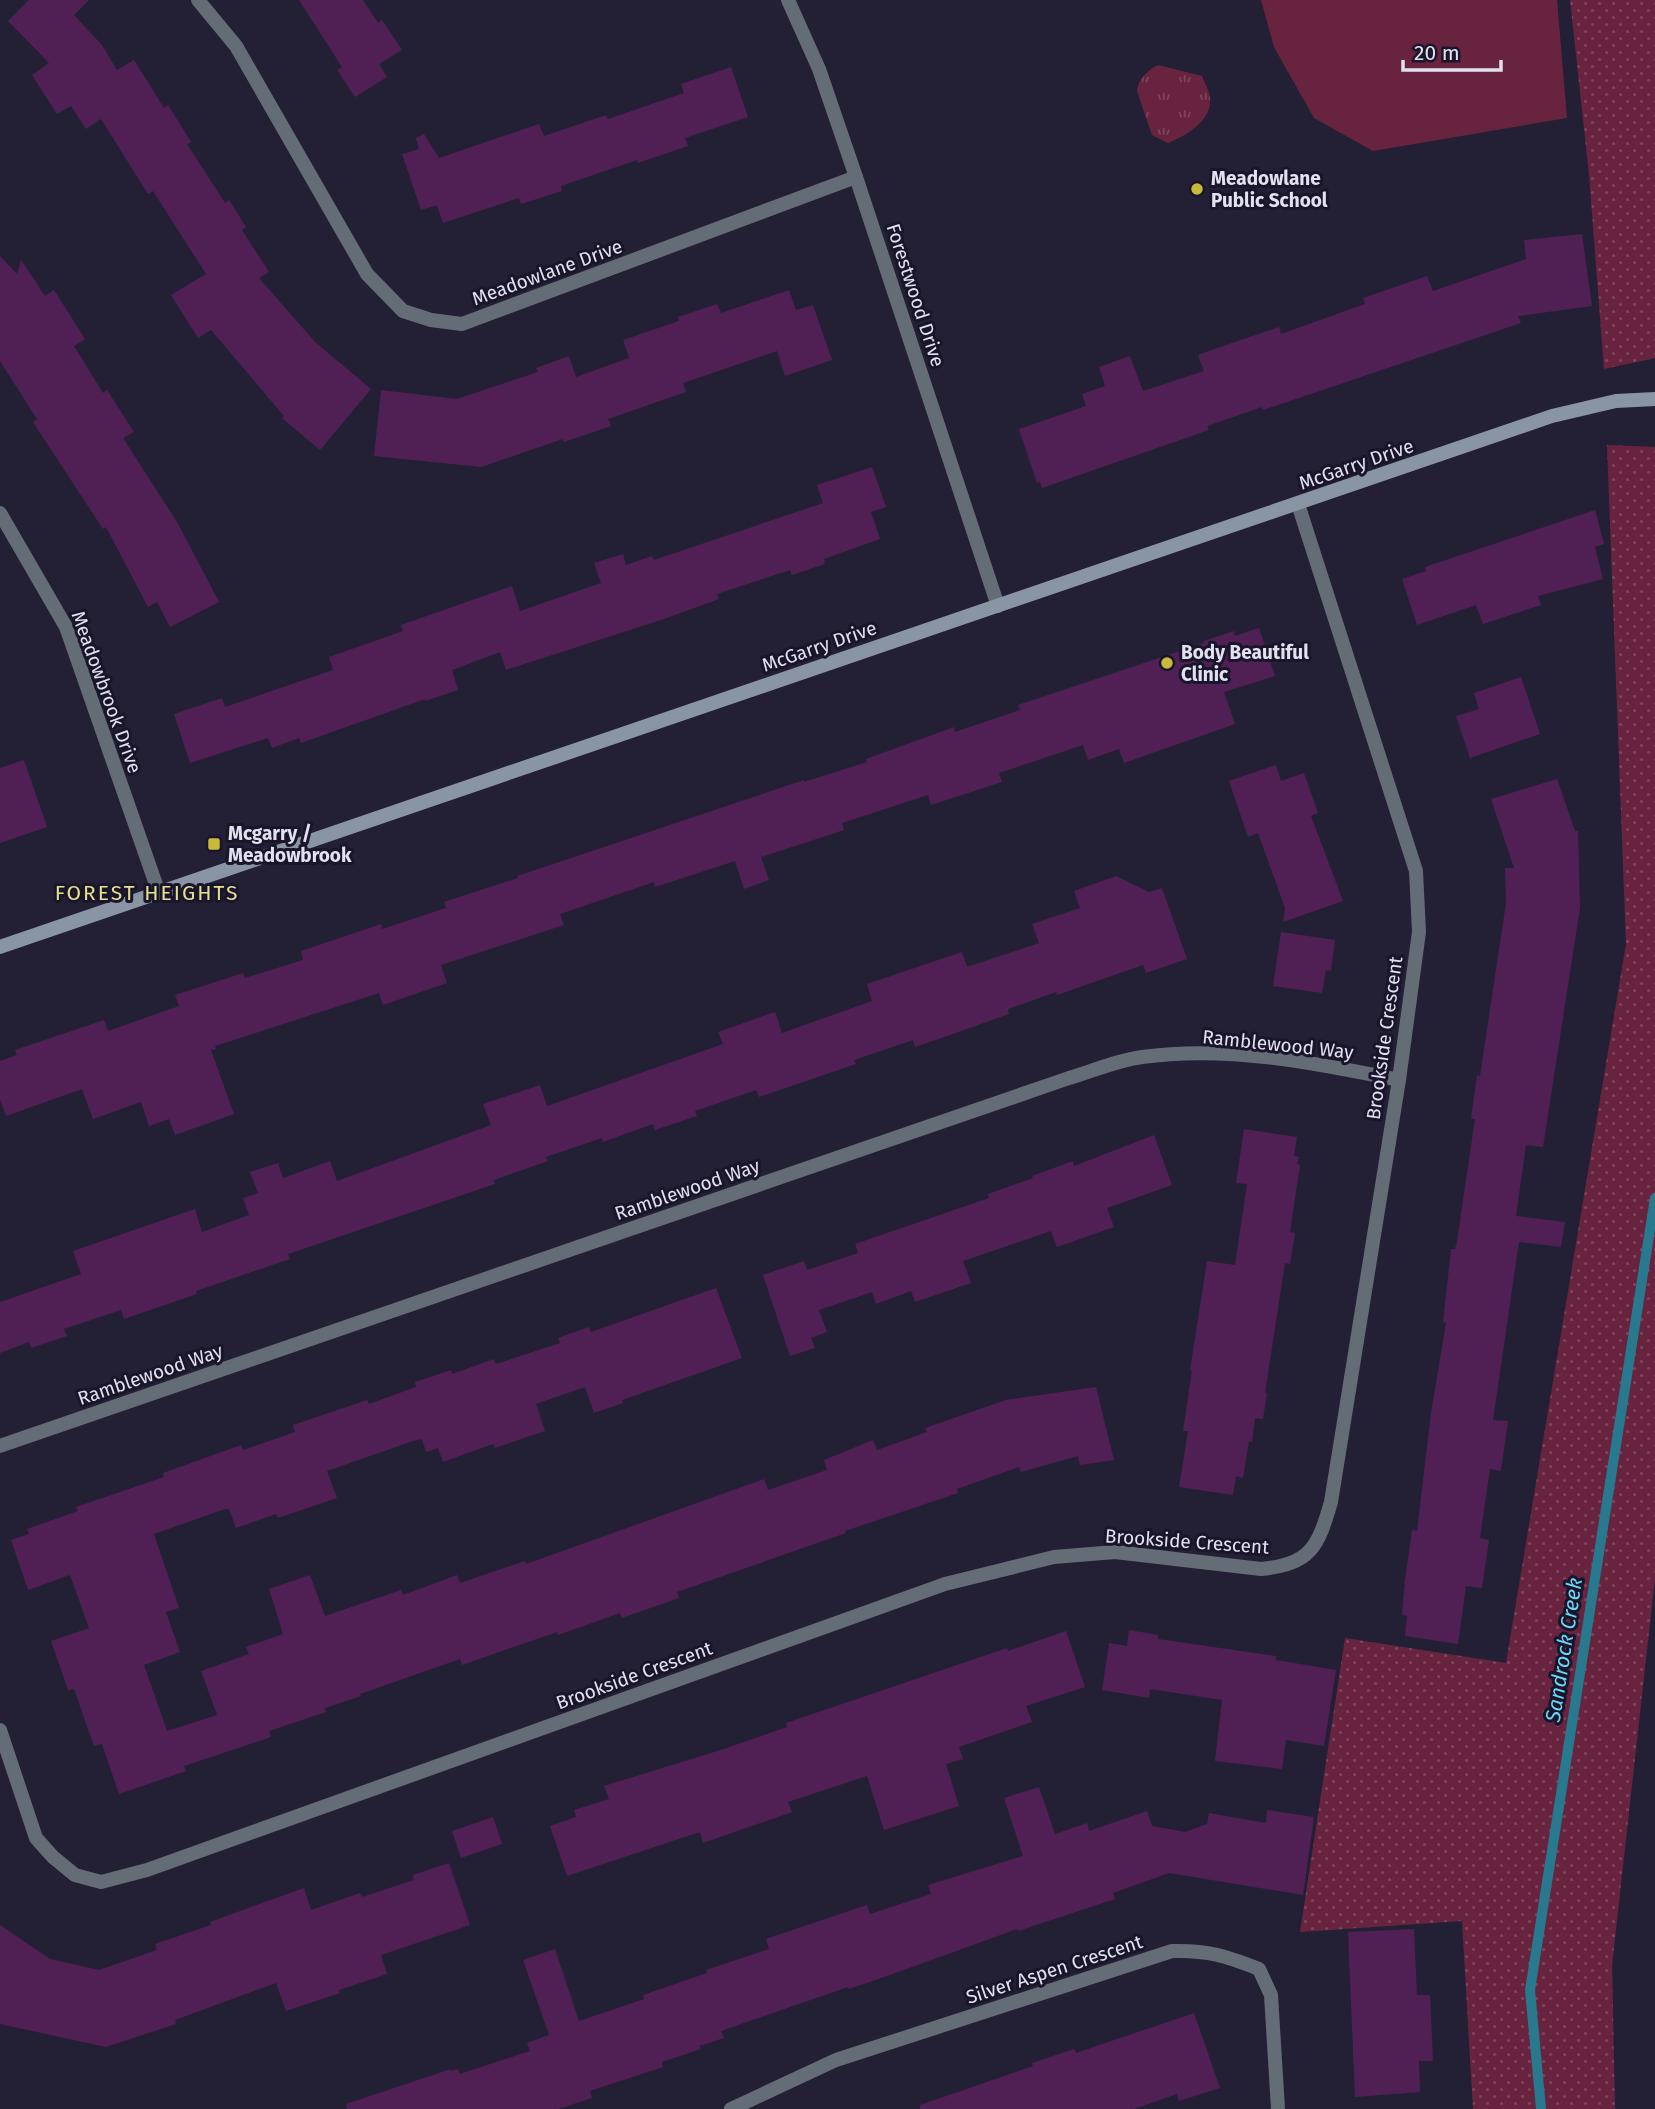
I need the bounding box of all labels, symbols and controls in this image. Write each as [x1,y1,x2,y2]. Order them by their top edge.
scale bar [1403,28,1501,72]
text: 20 m [1414,40,1460,66]
place label: Meadowlane Public School [1211,167,1328,212]
marker: Meadowlane Public School [1189,181,1205,197]
street label: Forestwood Drive [882,221,950,370]
street label: Meadowlane Drive [469,235,625,310]
street label: McGarry Drive [1296,434,1417,495]
street label: Meadowbrook Drive [66,608,147,776]
street label: McGarry Drive [759,616,880,677]
place label: Body Beautiful Clinic [1181,641,1309,686]
marker: Body Beautiful Clinic [1159,655,1175,671]
place label: Mcgarry / Meadowbrook [228,822,352,867]
marker: Mcgarry / Meadowbrook [206,836,222,852]
district label: FOREST HEIGHTS [55,880,239,906]
street label: Brookside Crescent [1362,955,1407,1121]
street label: Ramblewood Way [1201,1025,1355,1064]
street label: Ramblewood Way [612,1154,763,1225]
street label: Ramblewood Way [75,1339,226,1410]
street label: Brookside Crescent [1104,1524,1270,1559]
water label: Sandrock Creek [1540,1576,1588,1725]
street label: Brookside Crescent [553,1636,716,1714]
street label: Silver Aspen Crescent [963,1930,1145,2009]

